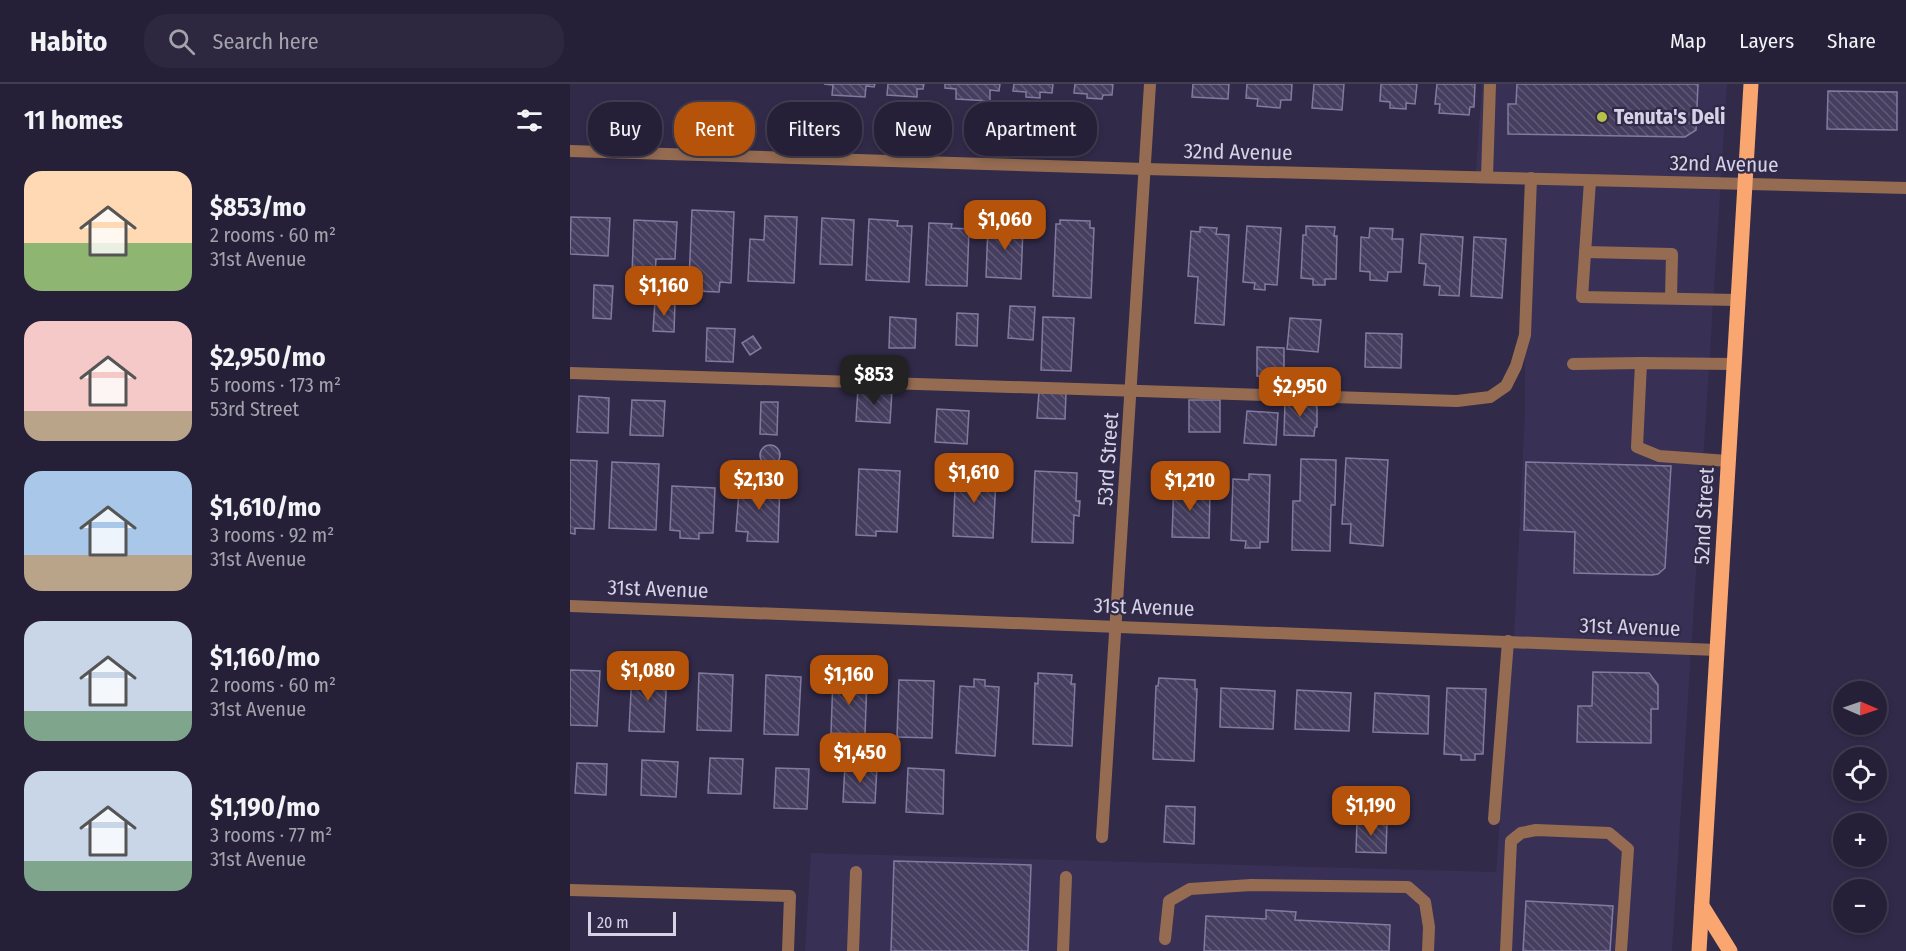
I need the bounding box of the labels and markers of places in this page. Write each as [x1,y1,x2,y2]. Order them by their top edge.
place label: Tenuta's Deli [1614,104,1725,130]
marker: Tenuta's Deli [1595,110,1609,124]
pin: $1,060 [956,200,1054,251]
pin: $1,160 [615,266,713,317]
pin: $853 [838,355,910,406]
pin: $2,950 [1251,367,1349,418]
pin: $1,610 [925,453,1023,504]
pin: $2,130 [710,460,808,511]
pin: $1,210 [1141,461,1239,512]
pin: $1,080 [599,651,697,702]
pin: $1,160 [800,655,898,706]
pin: $1,450 [811,733,909,784]
pin: $1,190 [1322,786,1420,837]

